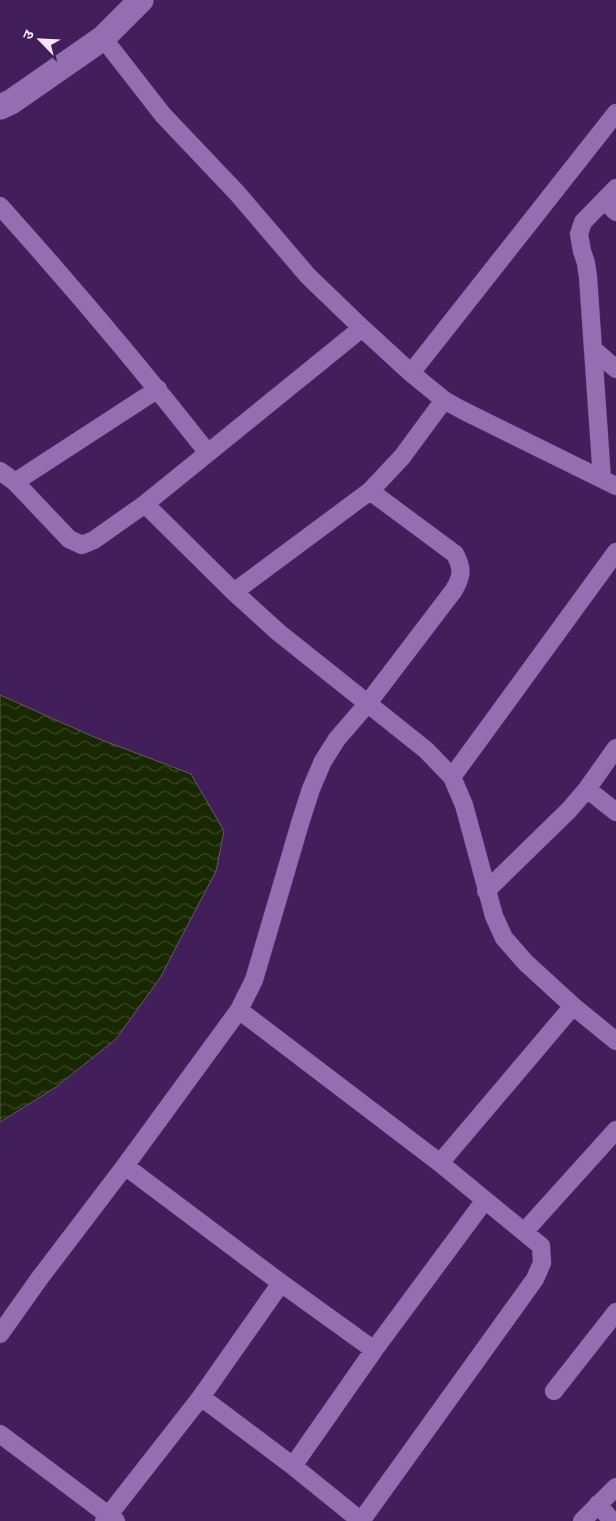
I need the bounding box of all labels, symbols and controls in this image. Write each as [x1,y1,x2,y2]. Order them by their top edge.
north arrow [15,15,65,65]
text: उ [18,27,38,42]

